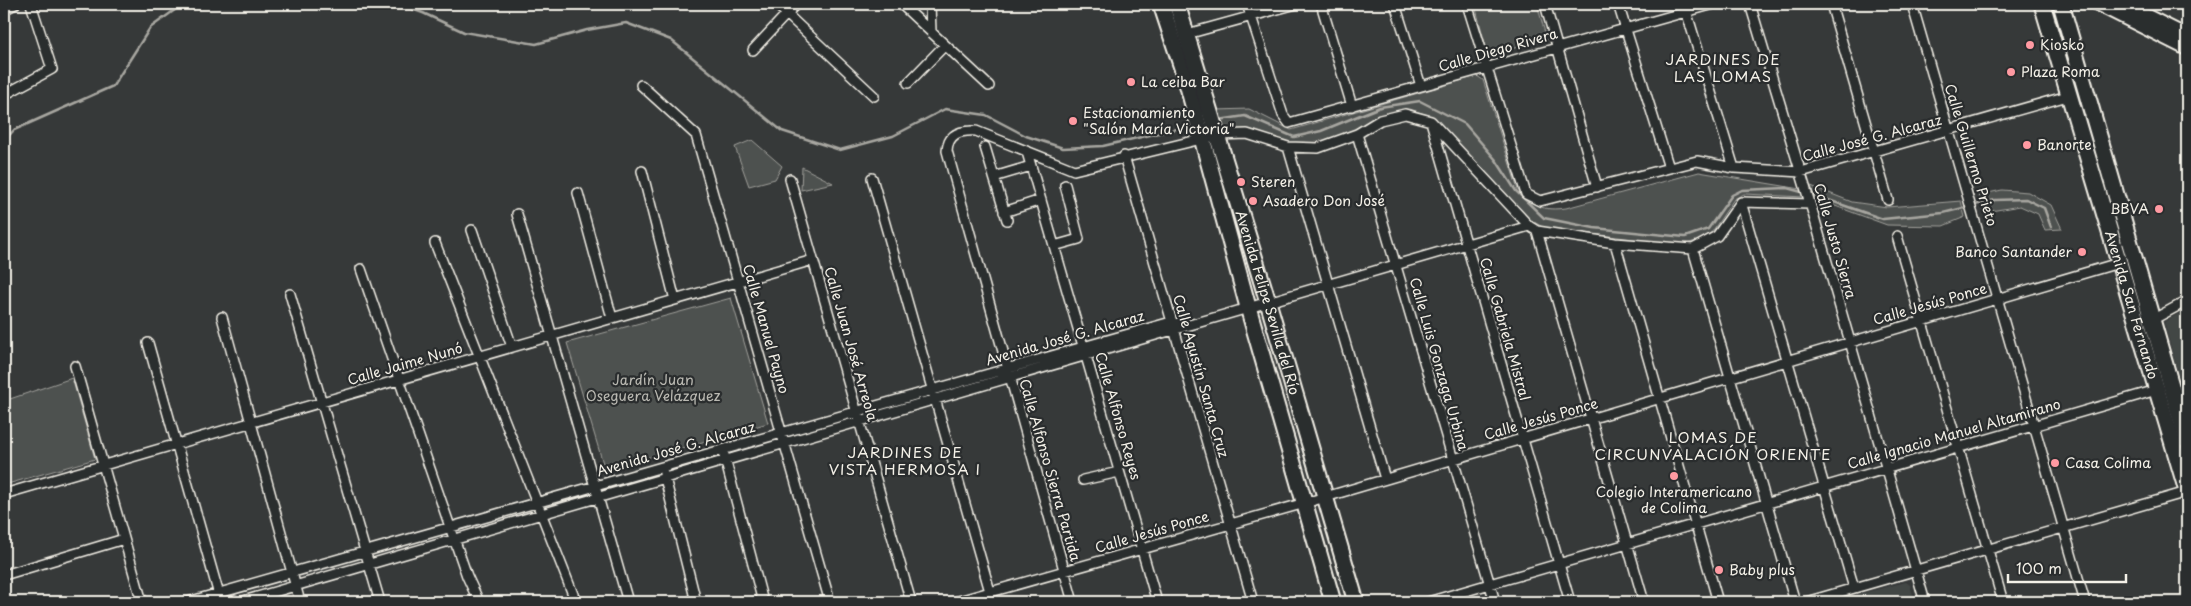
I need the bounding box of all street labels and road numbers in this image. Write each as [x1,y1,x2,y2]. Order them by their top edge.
street label: Calle Diego Rivera [1436,22,1560,77]
street label: Calle Guillermo Prieto [1940,81,2003,229]
street label: Calle José G. Alcaraz [1800,109,1944,166]
street label: Calle Justo Sierra [1809,181,1862,301]
street label: Avenida Felipe Sevilla del Río [1231,207,1306,397]
street label: Avenida San Fernando [2100,228,2164,382]
street label: Calle Gabriela Mistral [1475,255,1536,403]
street label: Calle Manuel Payno [738,262,795,396]
street label: Calle Juan José Arreola [819,264,884,424]
street label: Calle Luis Gonzaga Urbina [1405,275,1474,453]
street label: Calle Jesús Ponce [1870,277,1990,330]
street label: Calle Agustín Santa Cruz [1168,292,1235,460]
street label: Avenida José G. Alcaraz [983,305,1147,370]
street label: Calle Jaime Nunó [345,337,465,390]
street label: Calle Alfonso Reyes [1090,349,1147,482]
street label: Calle Alfonso Sierra Partida [1014,376,1087,564]
street label: Calle Jesús Ponce [1481,392,1601,445]
street label: Calle Ignacio Manuel Altamirano [1845,393,2063,474]
street label: Avenida José G. Alcaraz [594,416,758,481]
street label: Calle Jesús Ponce [1092,505,1212,558]

